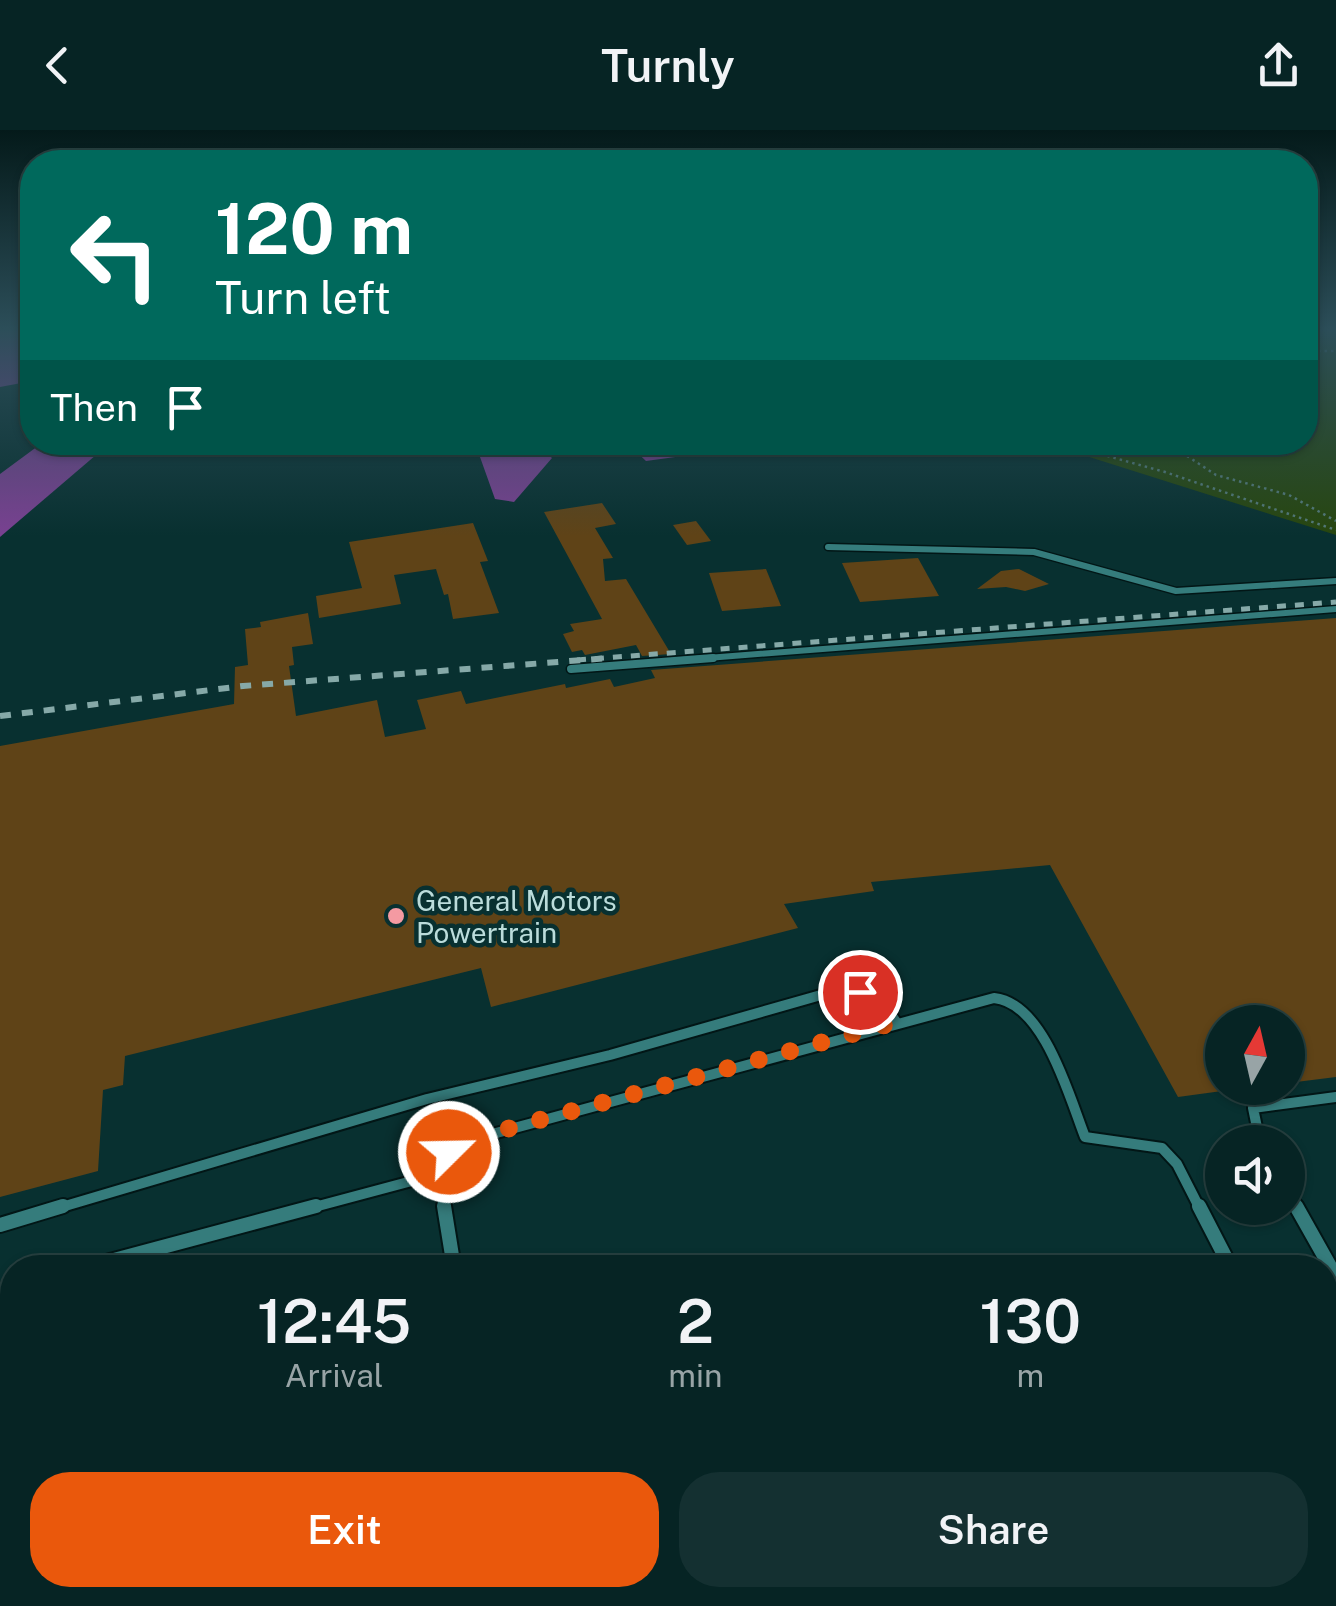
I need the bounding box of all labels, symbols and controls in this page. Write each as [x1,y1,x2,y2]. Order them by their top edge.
icon: back [30,38,85,93]
icon: share [1251,38,1306,93]
text: Turnly [601,39,735,92]
text: 120 m [215,187,413,270]
icon: left [50,190,180,320]
text: Turn left [215,271,391,324]
icon: arrive [158,380,213,435]
text: Then [50,385,138,430]
place label: General Motors Powertrain [416,884,617,949]
marker: General Motors Powertrain [385,905,407,927]
pin [818,950,903,1035]
icon: arrive [833,965,888,1020]
north arrow [1205,1005,1305,1105]
map controls [1205,1005,1305,1225]
position arrow [397,1100,501,1204]
button: sound [1205,1125,1305,1225]
text: 12:45 [257,1286,411,1357]
text: 2 [677,1286,714,1357]
text: 130 [979,1286,1081,1357]
text: Arrival [285,1357,384,1394]
text: min [668,1357,723,1394]
text: m [1016,1357,1044,1394]
button: Exit [30,1472,659,1587]
button: Share [679,1472,1308,1587]

